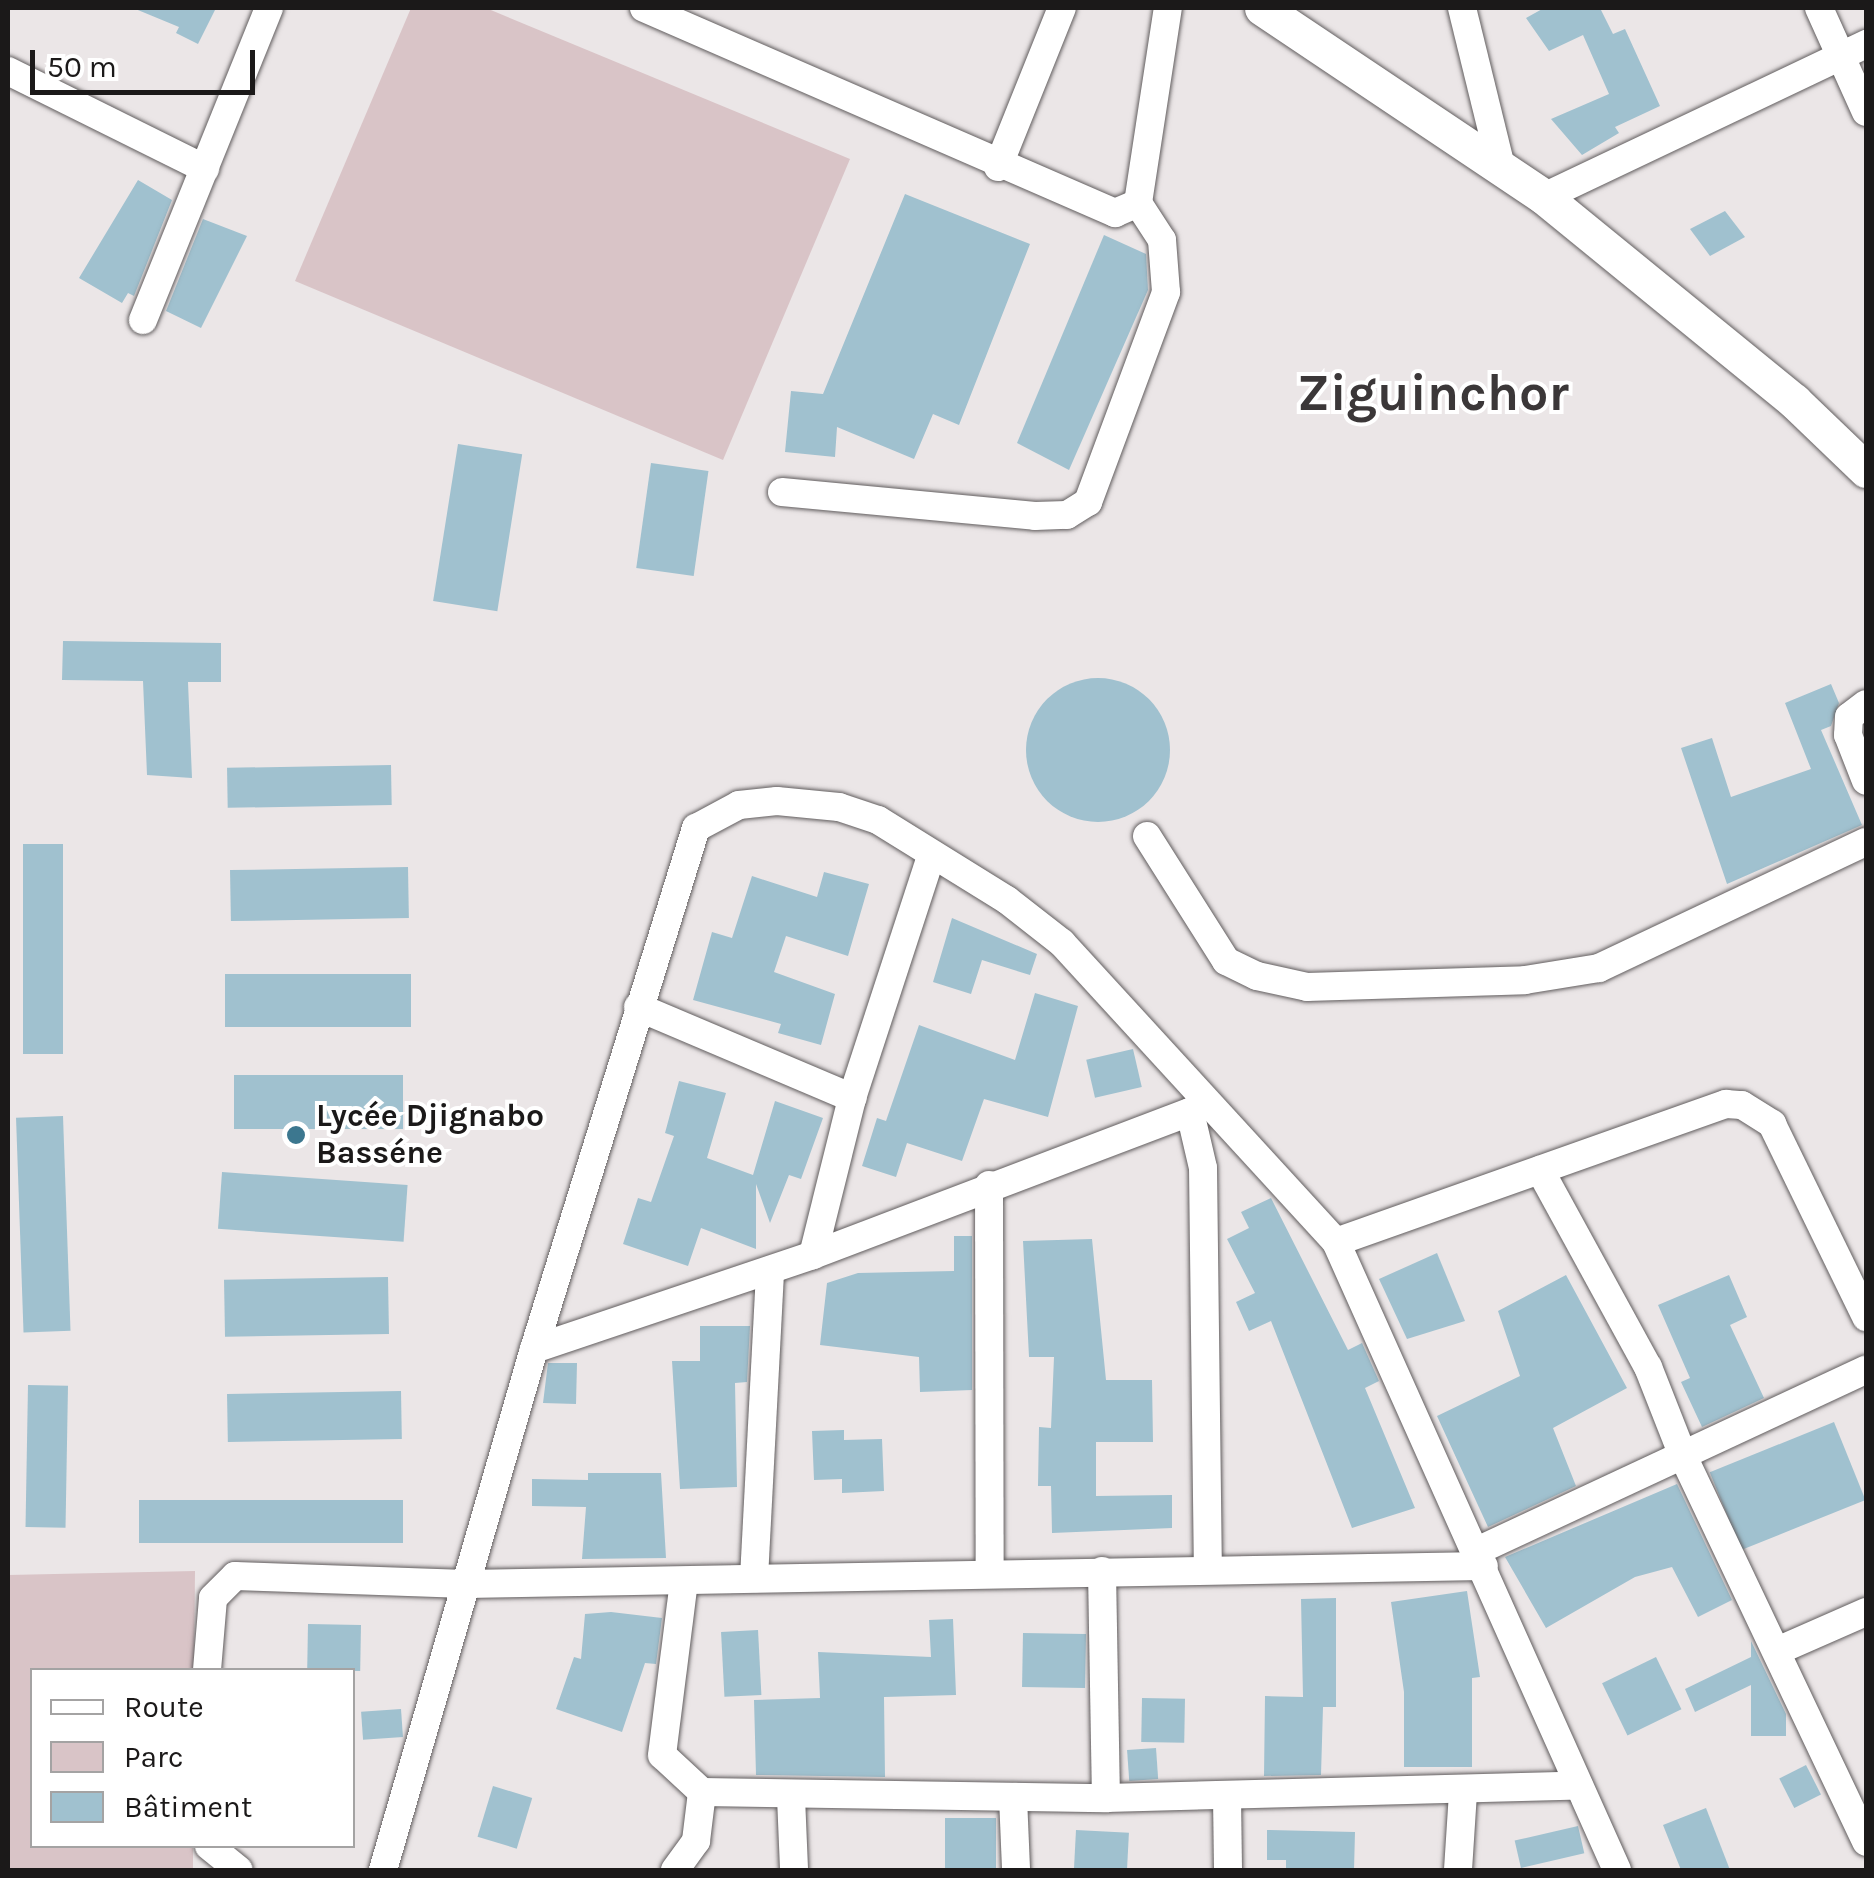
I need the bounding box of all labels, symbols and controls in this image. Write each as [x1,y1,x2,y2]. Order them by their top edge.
scale bar [35,30,260,92]
text: 50 m [47,49,117,85]
district label: Ziguinchor [1297,362,1569,424]
place label: Lycée Djignabo Basséne [316,1098,544,1173]
marker: Lycée Djignabo Basséne [285,1124,307,1146]
legend [30,1668,355,1848]
text: Route [124,1689,204,1725]
text: Parc [124,1739,183,1775]
text: Bâtiment [124,1789,252,1825]

